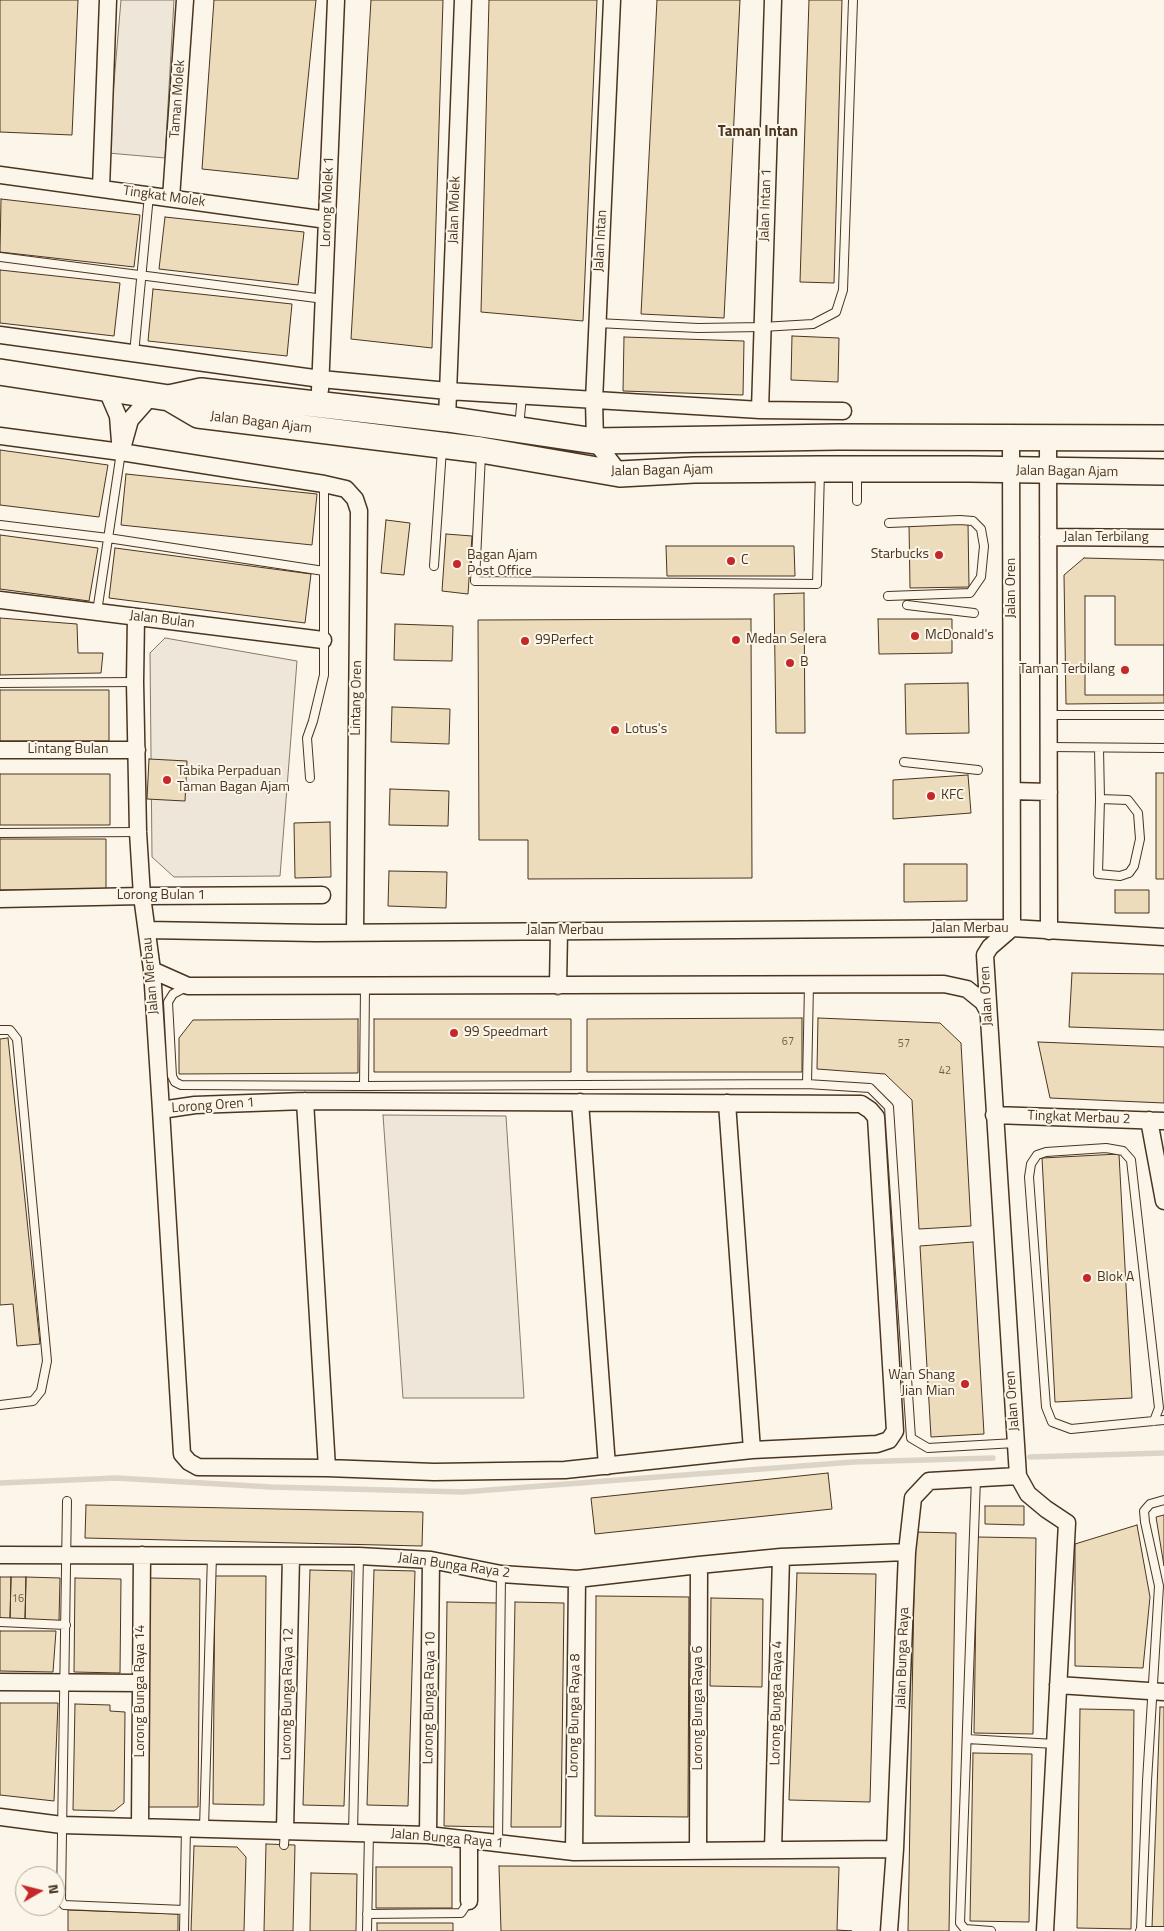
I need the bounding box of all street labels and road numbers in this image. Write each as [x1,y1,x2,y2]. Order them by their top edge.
street label: Taman Molek [167,59,189,139]
street label: Lorong Molek 1 [318,156,338,248]
street label: Jalan Intan 1 [756,168,776,242]
street label: Jalan Molek [445,176,465,244]
street label: Tingkat Molek [122,183,206,211]
street label: Jalan Intan [591,209,611,273]
street label: Jalan Bagan Ajam [209,408,313,438]
street label: Jalan Bagan Ajam [611,462,713,480]
street label: Jalan Bagan Ajam [1016,463,1118,481]
street label: Jalan Terbilang [1063,530,1149,546]
street label: Jalan Oren [1004,558,1020,618]
street label: Jalan Bulan [128,608,196,632]
street label: Lintang Oren [348,660,366,736]
street label: Lintang Bulan [28,742,108,758]
street label: Lorong Bulan 1 [117,888,205,904]
street label: Jalan Merbau [931,921,1009,937]
street label: Jalan Merbau [526,923,604,939]
street label: Jalan Merbau [139,937,163,1015]
street label: Jalan Oren [977,965,997,1027]
street label: Lorong Oren 1 [171,1095,255,1117]
street label: Tingkat Merbau 2 [1027,1108,1131,1128]
street label: Jalan Oren [1003,1370,1023,1432]
street label: Jalan Bunga Raya 2 [397,1550,511,1582]
street label: Jalan Bunga Raya [893,1607,913,1709]
street label: Lorong Bunga Raya 14 [133,1625,149,1757]
street label: Lorong Bunga Raya 12 [278,1627,298,1761]
street label: Lorong Bunga Raya 10 [420,1631,440,1765]
street label: Lorong Bunga Raya 4 [768,1640,786,1766]
street label: Lorong Bunga Raya 6 [691,1646,707,1770]
street label: Lorong Bunga Raya 8 [566,1653,584,1779]
street label: Jalan Bunga Raya 1 [390,1826,504,1852]

